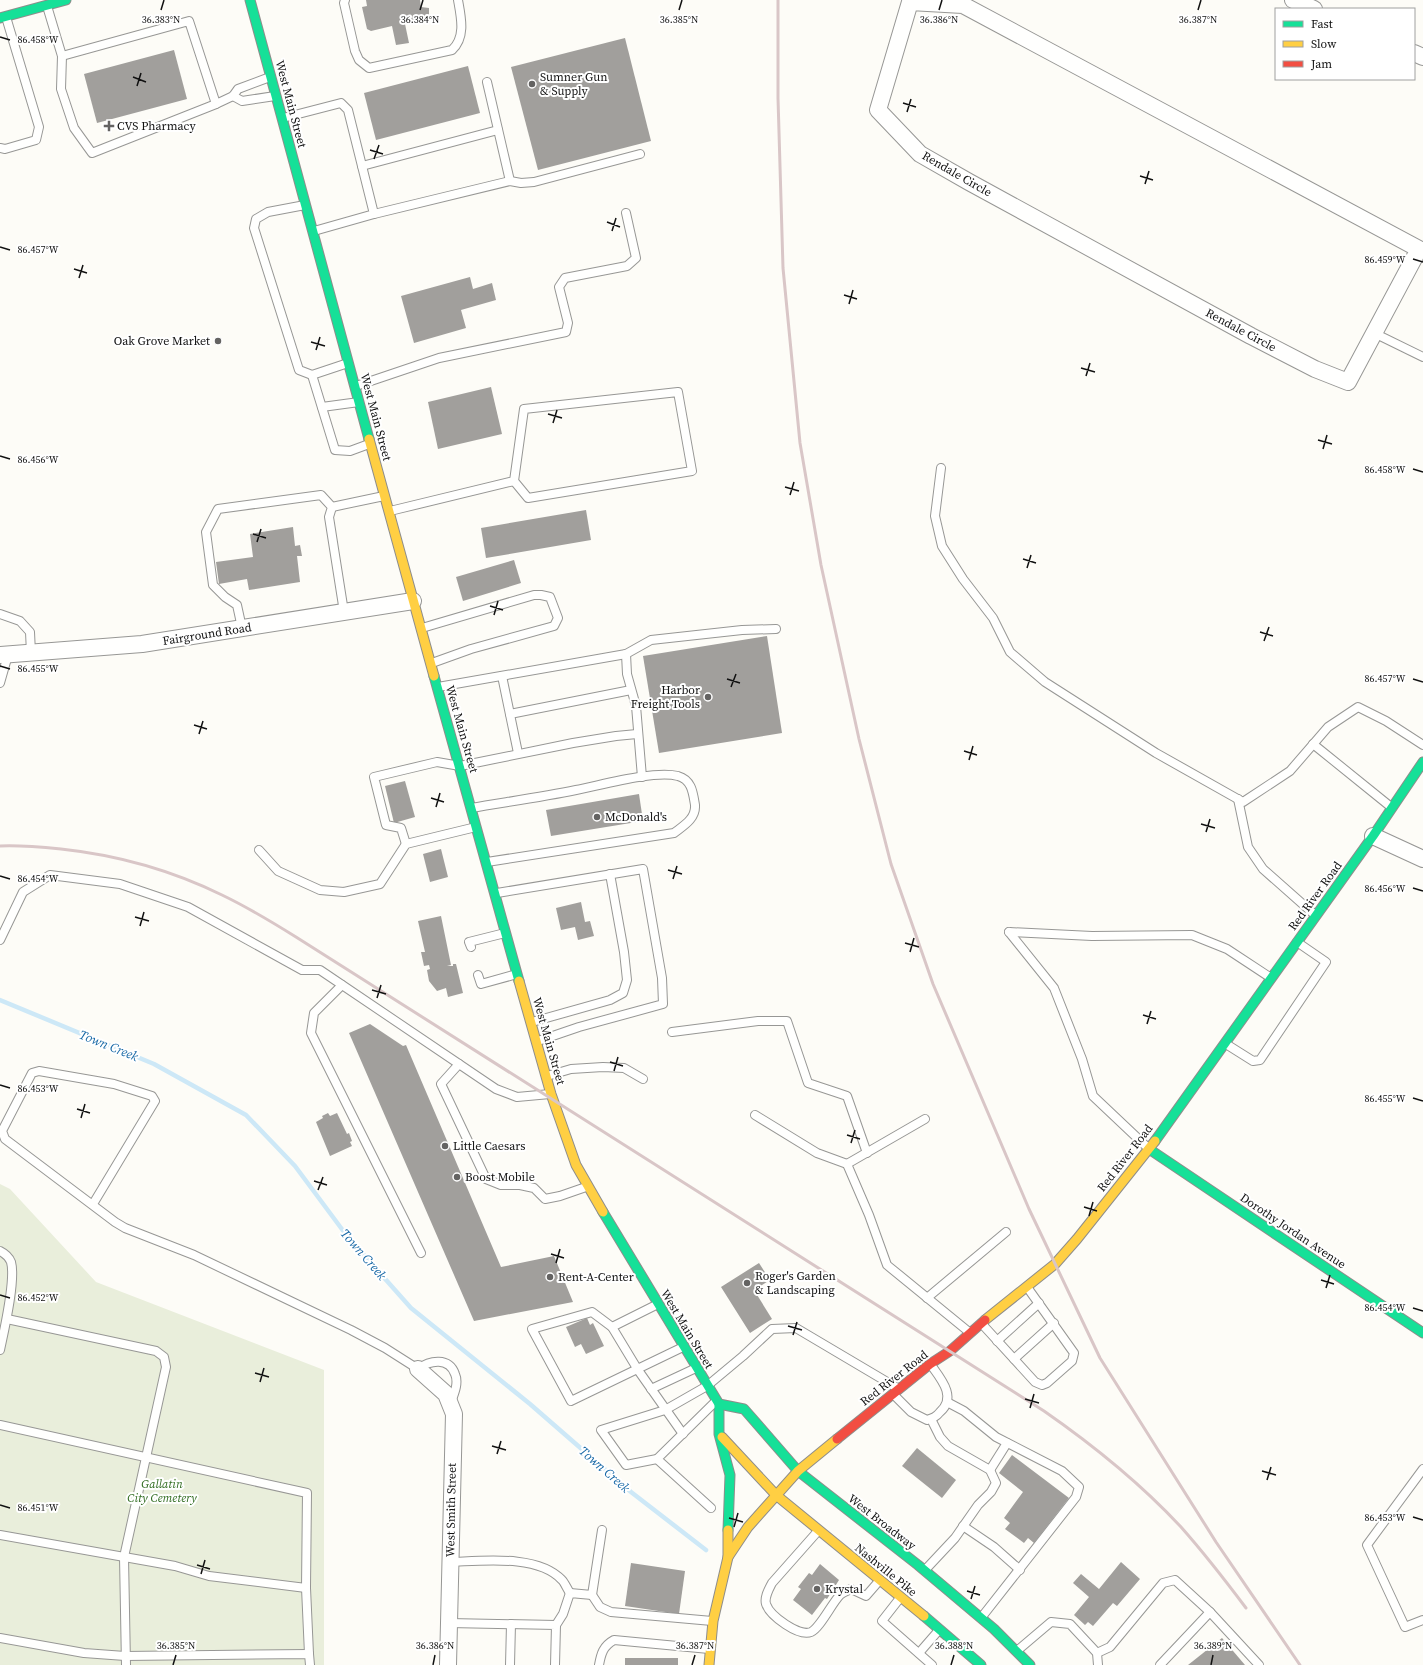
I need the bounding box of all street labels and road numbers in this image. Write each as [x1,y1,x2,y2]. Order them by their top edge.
street label: West Main Street [272,58,310,150]
street label: Rendale Circle [919,148,995,200]
street label: Rendale Circle [1203,305,1279,355]
street label: West Main Street [357,371,395,463]
street label: Fairground Road [161,619,253,649]
street label: West Main Street [442,684,482,775]
street label: Red River Road [1285,858,1346,934]
street label: West Main Street [529,996,569,1087]
street label: Red River Road [1094,1121,1157,1195]
street label: Dorothy Jordan Avenue [1237,1190,1349,1272]
street label: West Main Street [657,1286,717,1372]
street label: Red River Road [857,1346,931,1409]
street label: West Smith Street [442,1463,460,1557]
street label: West Broadway [845,1491,920,1554]
street label: Nashville Pike [852,1540,920,1600]

